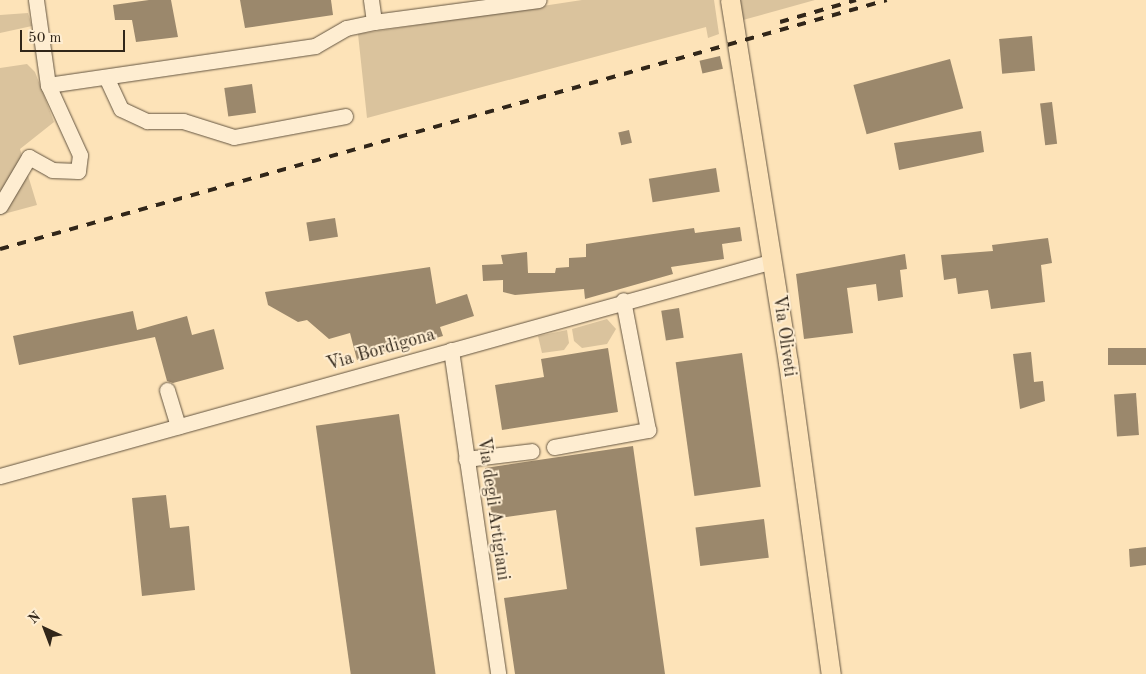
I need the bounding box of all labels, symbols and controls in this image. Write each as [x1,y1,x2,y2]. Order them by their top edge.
scale bar [22,20,128,52]
text: 50 m [28,31,62,46]
street label: Via Oliveti [768,294,800,378]
street label: Via Bordigona [324,324,438,376]
street label: Via degli Artigiani [472,436,514,582]
north arrow [20,604,70,654]
text: N [26,609,43,627]

